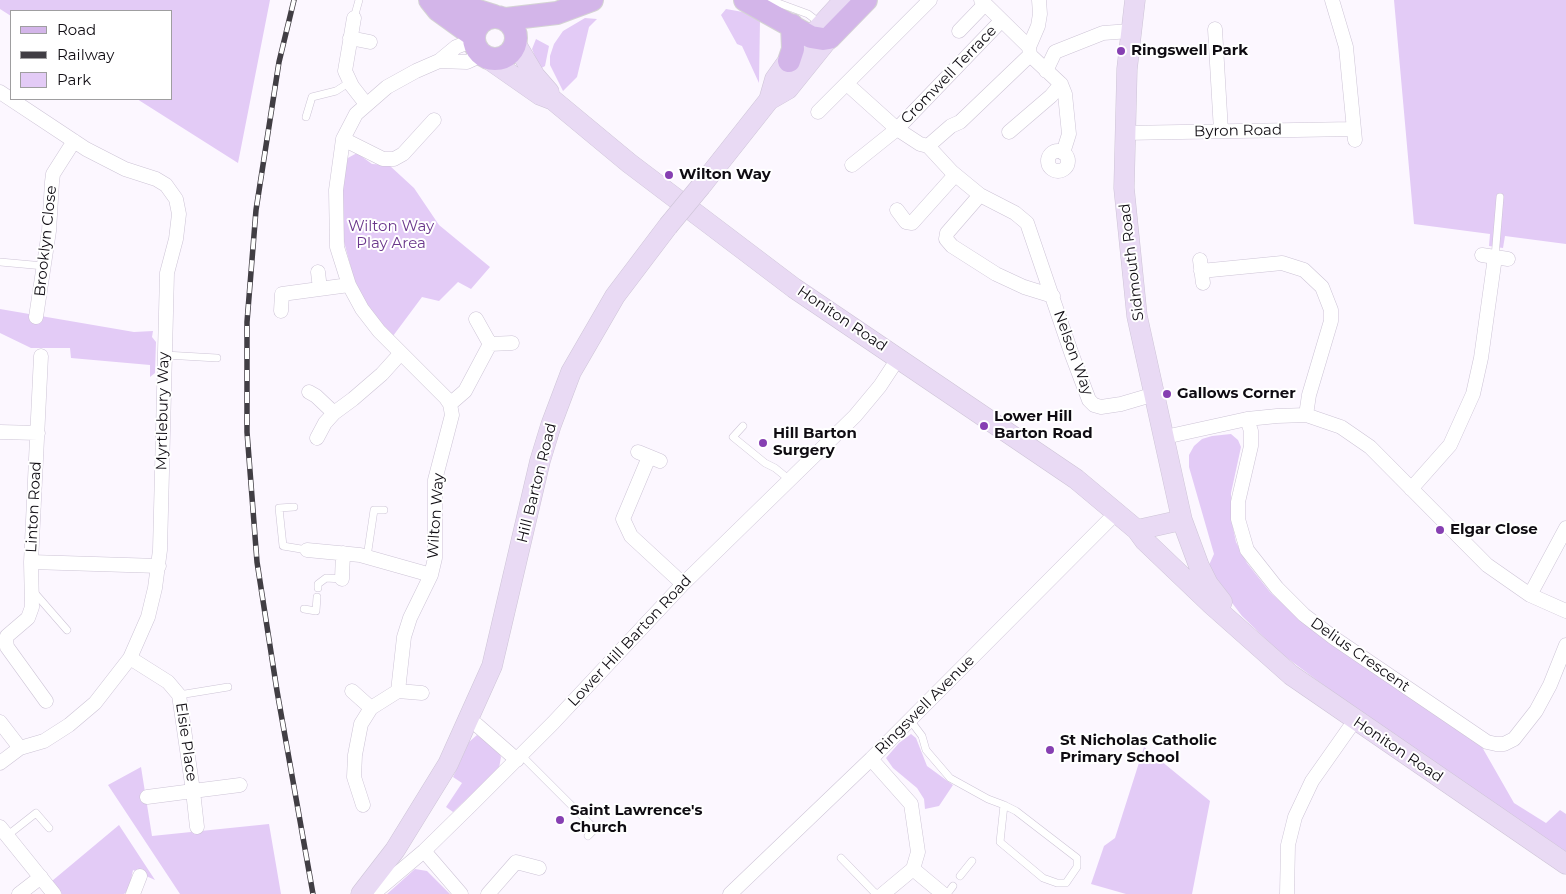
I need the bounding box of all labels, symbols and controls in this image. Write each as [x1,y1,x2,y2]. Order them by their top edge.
legend [10,10,172,100]
text: Road [57,20,96,39]
street label: Cromwell Terrace [897,22,1001,128]
place label: Ringswell Park [1131,42,1248,60]
text: Railway [57,45,114,64]
marker: Ringswell Park [1115,45,1127,57]
text: Park [57,70,91,89]
street label: Byron Road [1194,121,1282,141]
place label: Wilton Way [679,166,771,184]
marker: Wilton Way [663,169,675,181]
street label: Brooklyn Close [31,185,61,297]
street label: Sidmouth Road [1116,202,1148,322]
park label: Wilton Way Play Area [348,218,434,253]
street label: Honiton Road [794,282,890,356]
street label: Nelson Way [1049,308,1097,398]
street label: Myrtlebury Way [153,352,173,470]
place label: Gallows Corner [1177,385,1296,403]
marker: Gallows Corner [1161,388,1173,400]
place label: Lower Hill Barton Road [994,408,1093,443]
marker: Lower Hill Barton Road [978,420,990,432]
street label: Hill Barton Road [513,421,561,545]
place label: Hill Barton Surgery [773,425,857,460]
marker: Hill Barton Surgery [757,437,769,449]
street label: Linton Road [23,461,45,553]
street label: Wilton Way [424,472,448,560]
place label: Elgar Close [1450,521,1538,539]
marker: Elgar Close [1434,524,1446,536]
street label: Lower Hill Barton Road [564,572,696,710]
street label: Delius Crescent [1307,614,1413,696]
street label: Ringswell Avenue [872,652,978,758]
street label: Elsie Place [172,701,200,783]
street label: Honiton Road [1350,713,1446,787]
place label: St Nicholas Catholic Primary School [1060,732,1217,767]
marker: St Nicholas Catholic Primary School [1044,744,1056,756]
place label: Saint Lawrence's Church [570,802,702,837]
marker: Saint Lawrence's Church [554,814,566,826]

